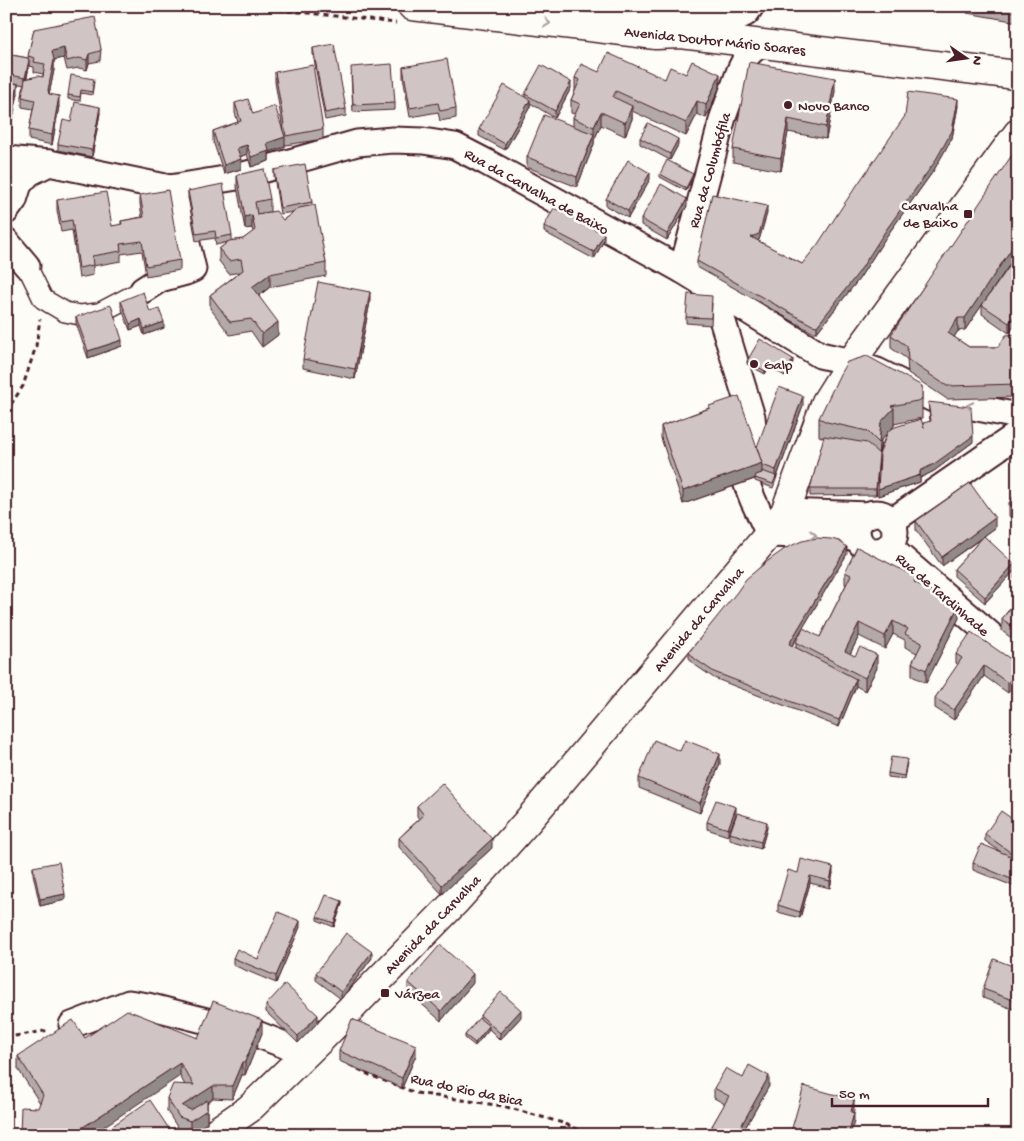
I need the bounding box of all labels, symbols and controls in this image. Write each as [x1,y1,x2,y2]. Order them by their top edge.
one-way arrow [543,17,552,27]
street label: Avenida Doutor Mário Soares [623,24,807,60]
north arrow [942,32,992,82]
text: N [967,54,986,67]
place label: Novo Banco [798,98,870,116]
marker: Novo Banco [782,99,794,111]
street label: Rua da Columbófila [686,110,736,230]
street label: Rua da Carvalha de Baixo [461,146,612,240]
place label: Carvalha de Baixo [902,198,959,233]
marker: Carvalha de Baixo [962,208,974,220]
place label: Galp [764,357,793,375]
marker: Galp [748,358,760,370]
one-way arrow [966,401,974,412]
one-way arrow [810,530,818,541]
street label: Rua de Tardinhade [891,550,992,641]
street label: Avenida da Carvalha [650,564,749,676]
street label: Avenida da Carvalha [381,871,486,979]
place label: Várzea [394,986,440,1004]
marker: Várzea [379,987,391,999]
street label: Rua do Rio da Bica [409,1070,525,1112]
scale bar [832,1076,988,1108]
text: 50 m [839,1086,870,1104]

